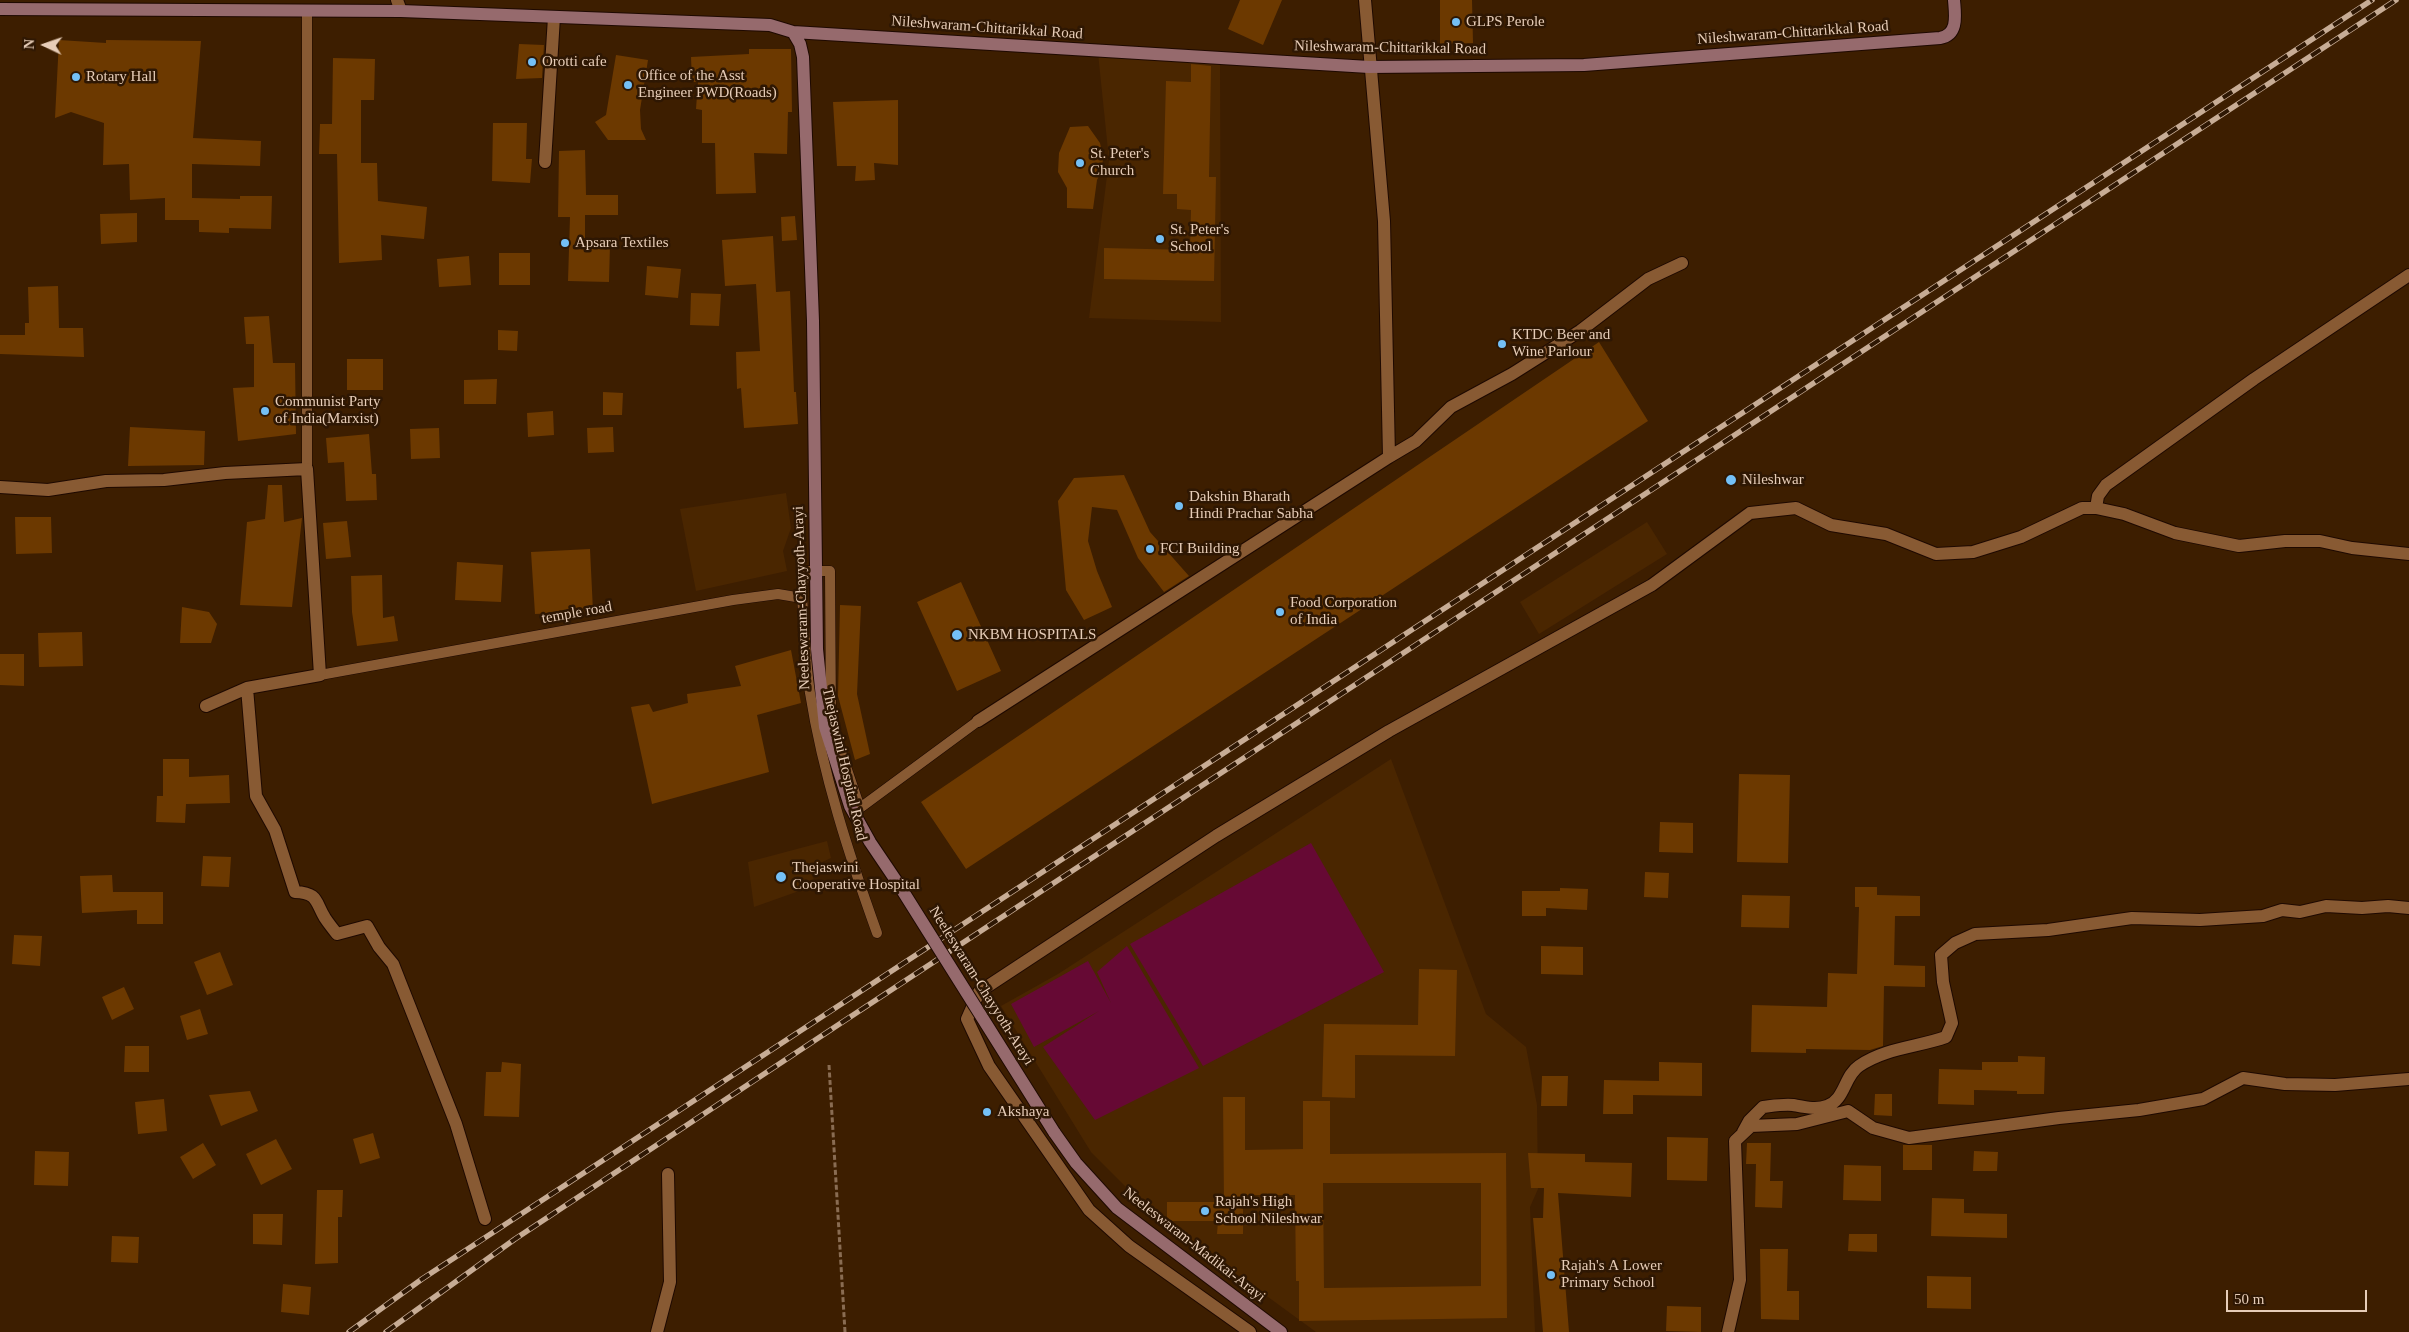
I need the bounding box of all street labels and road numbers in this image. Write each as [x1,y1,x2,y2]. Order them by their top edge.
street label: Nileshwaram-Chittarikkal Road [891,12,1083,44]
street label: Nileshwaram-Chittarikkal Road [1697,17,1889,49]
street label: Nileshwaram-Chittarikkal Road [1294,37,1486,59]
street label: Neeleswaram-Chayyoth-Arayi [790,506,814,690]
street label: temple road [540,598,614,628]
street label: Thejaswini Hospital Road [818,686,870,842]
street label: Neeleswaram-Chayyoth-Arayi [925,903,1037,1069]
street label: Neeleswaram-Madikai-Arayi [1119,1184,1269,1306]

